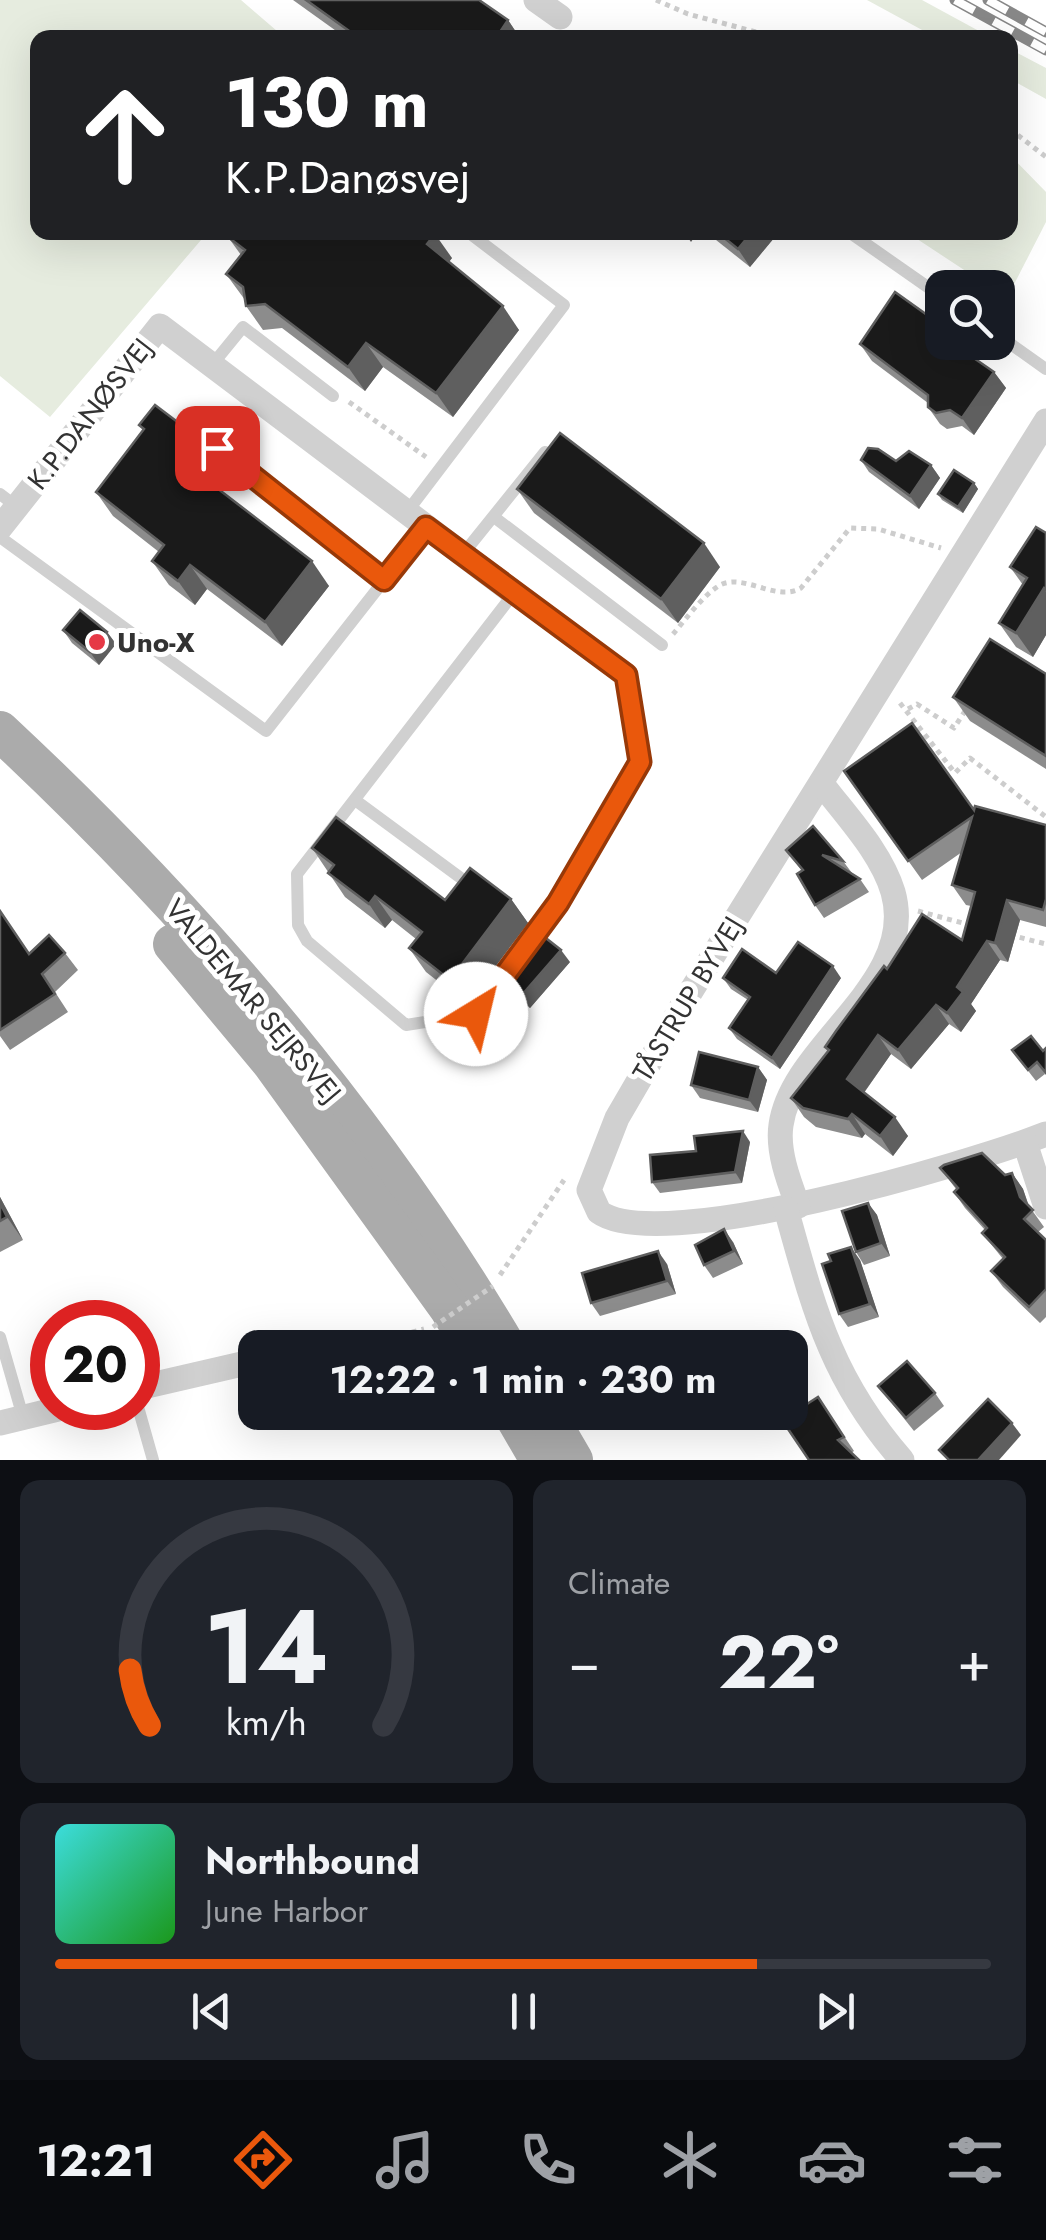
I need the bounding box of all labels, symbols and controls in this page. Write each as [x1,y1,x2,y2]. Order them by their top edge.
text: 130 m [225,52,429,153]
icon: ahead [60,70,190,200]
text: K.P.Danøsvej [225,145,471,210]
map controls [925,270,1015,360]
button: search [925,270,1015,360]
street label: K.P.DANØSVEJ [18,329,162,499]
pin [175,406,260,491]
icon: arrive [190,421,245,476]
place label: Uno-X [117,622,195,663]
marker: Uno-X [86,631,108,653]
street label: VALDEMAR SEJRSVEJ [155,890,351,1112]
street label: TÅSTRUP BYVEJ [623,909,753,1089]
position arrow [424,962,528,1066]
speed limit sign: 20 [30,1300,160,1430]
text: 12:22 · 1 min · 230 m [330,1352,716,1407]
text: Climate [568,1560,670,1606]
text: 14 [204,1572,329,1722]
text: 22° [718,1608,839,1716]
text: − [568,1622,600,1702]
text: + [957,1622,991,1702]
text: km/h [226,1697,307,1748]
text: Northbound [205,1833,420,1888]
text: June Harbor [205,1888,368,1934]
icon: previous [184,1984,239,2039]
icon: pause [496,1984,551,2039]
icon: next [808,1984,863,2039]
icon: directions [228,2125,298,2195]
icon: music [370,2125,440,2195]
icon: phone [513,2125,583,2195]
icon: climate [655,2125,725,2195]
icon: car [797,2125,867,2195]
icon: filters [940,2125,1010,2195]
text: 12:21 [36,2128,156,2193]

